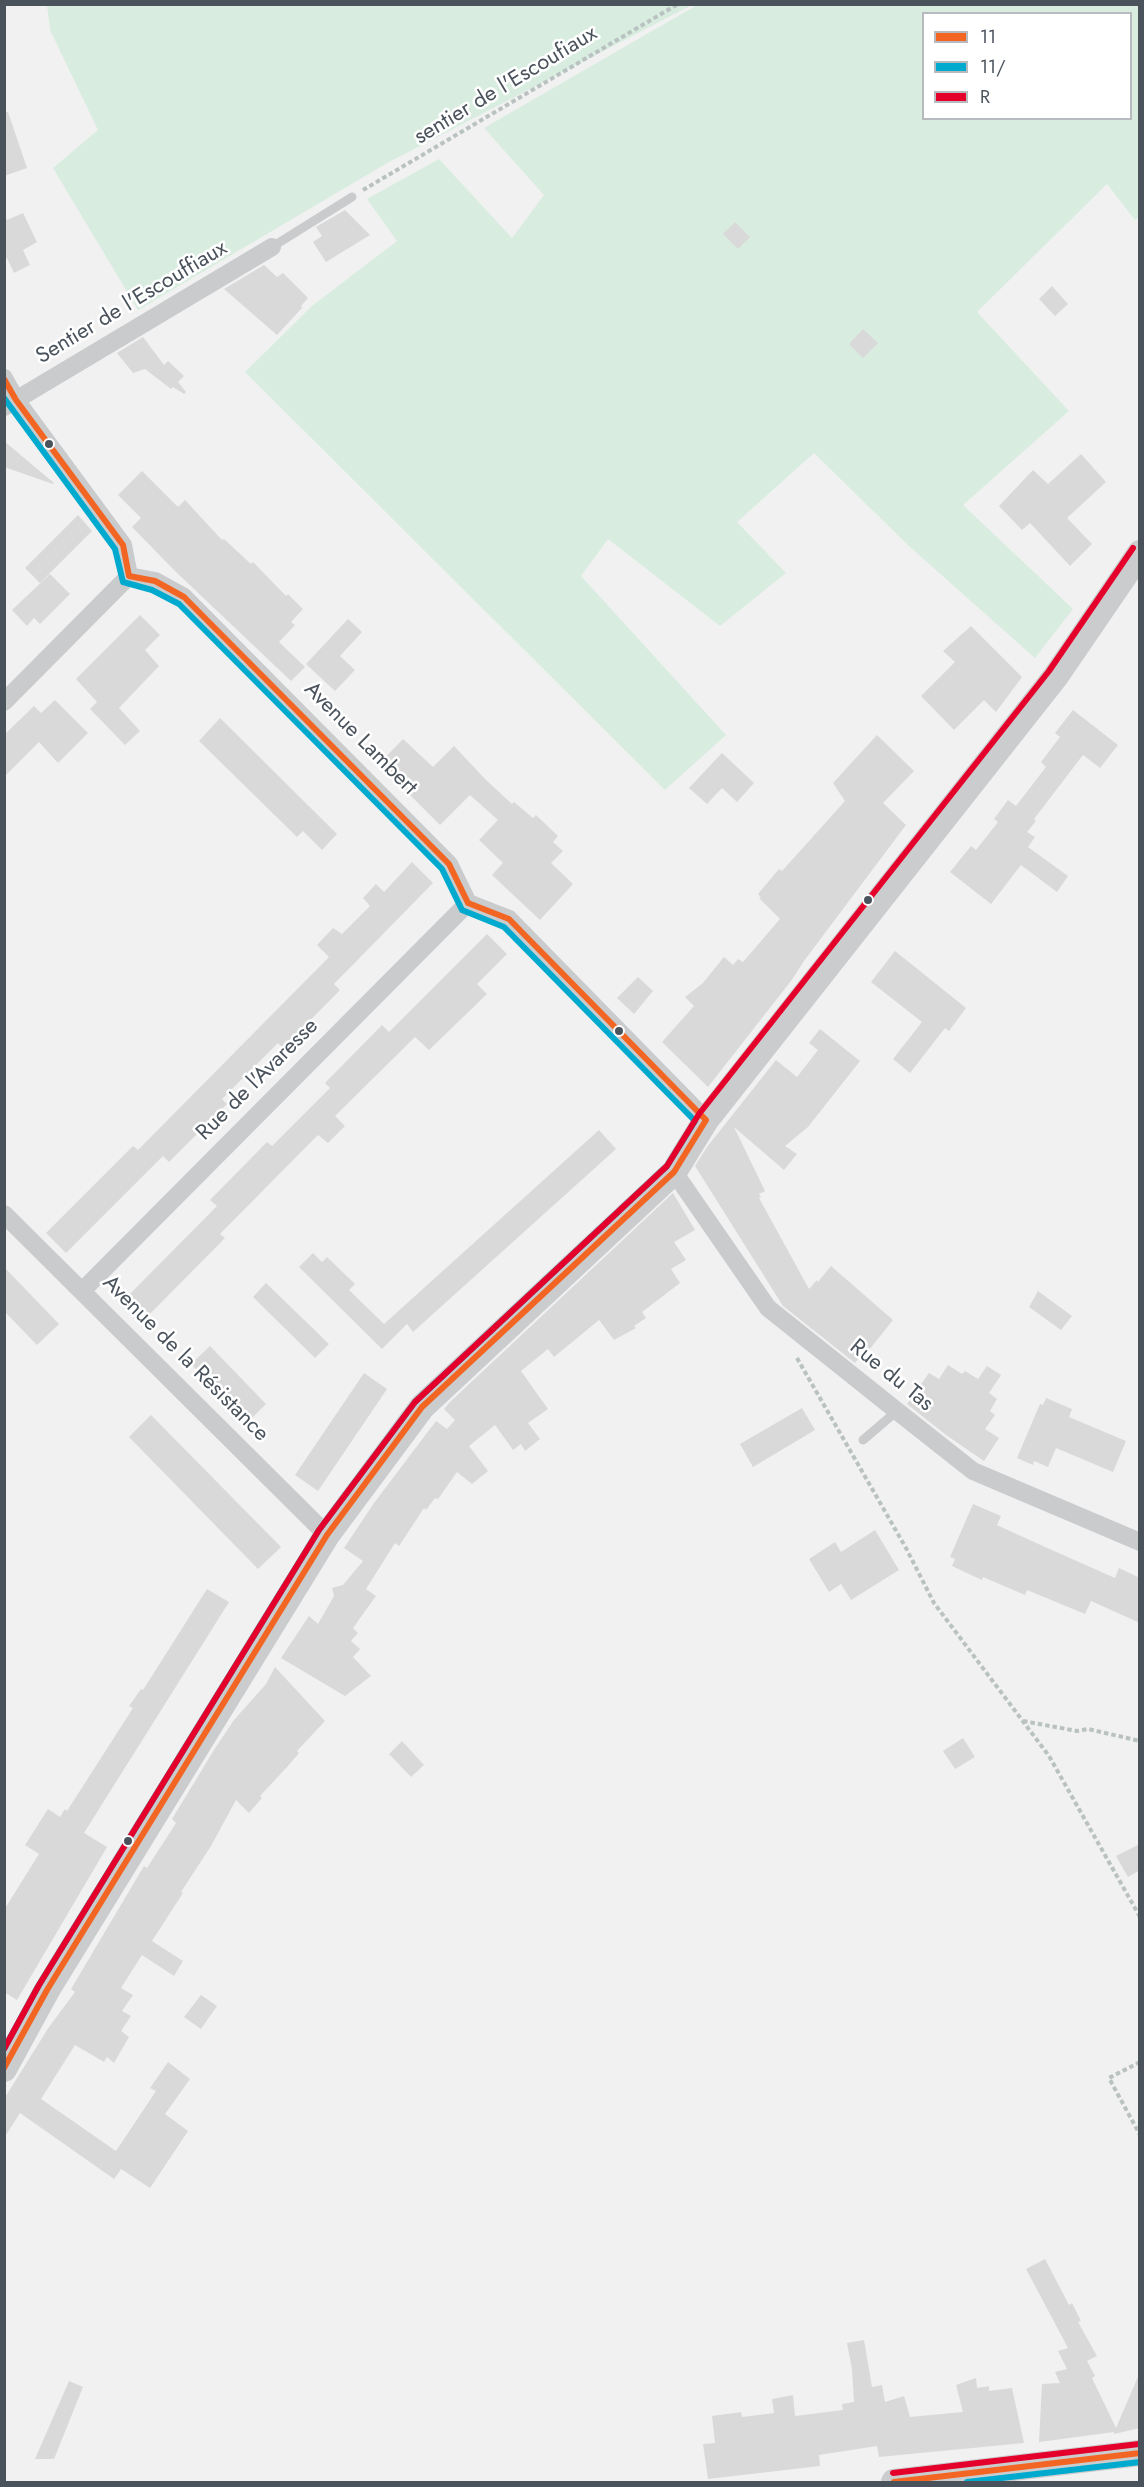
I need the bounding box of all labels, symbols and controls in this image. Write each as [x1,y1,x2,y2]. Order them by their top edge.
legend [922,12,1132,120]
street label: sentier de l'Escoufiaux [410,21,602,151]
text: 11 [980,24,996,50]
text: 11/ [980,54,1005,80]
text: R [980,84,990,110]
street label: Sentier de l'Escouffiaux [32,236,232,370]
unlabelled marker [43,438,55,450]
street label: Avenue Lambert [298,677,422,801]
unlabelled marker [862,894,874,906]
street label: Rue de l'Avaresse [192,1014,324,1146]
unlabelled marker [613,1025,625,1037]
street label: Avenue de la Résistance [96,1270,274,1448]
street label: Rue du Tas [844,1334,938,1418]
unlabelled marker [122,1835,134,1847]

